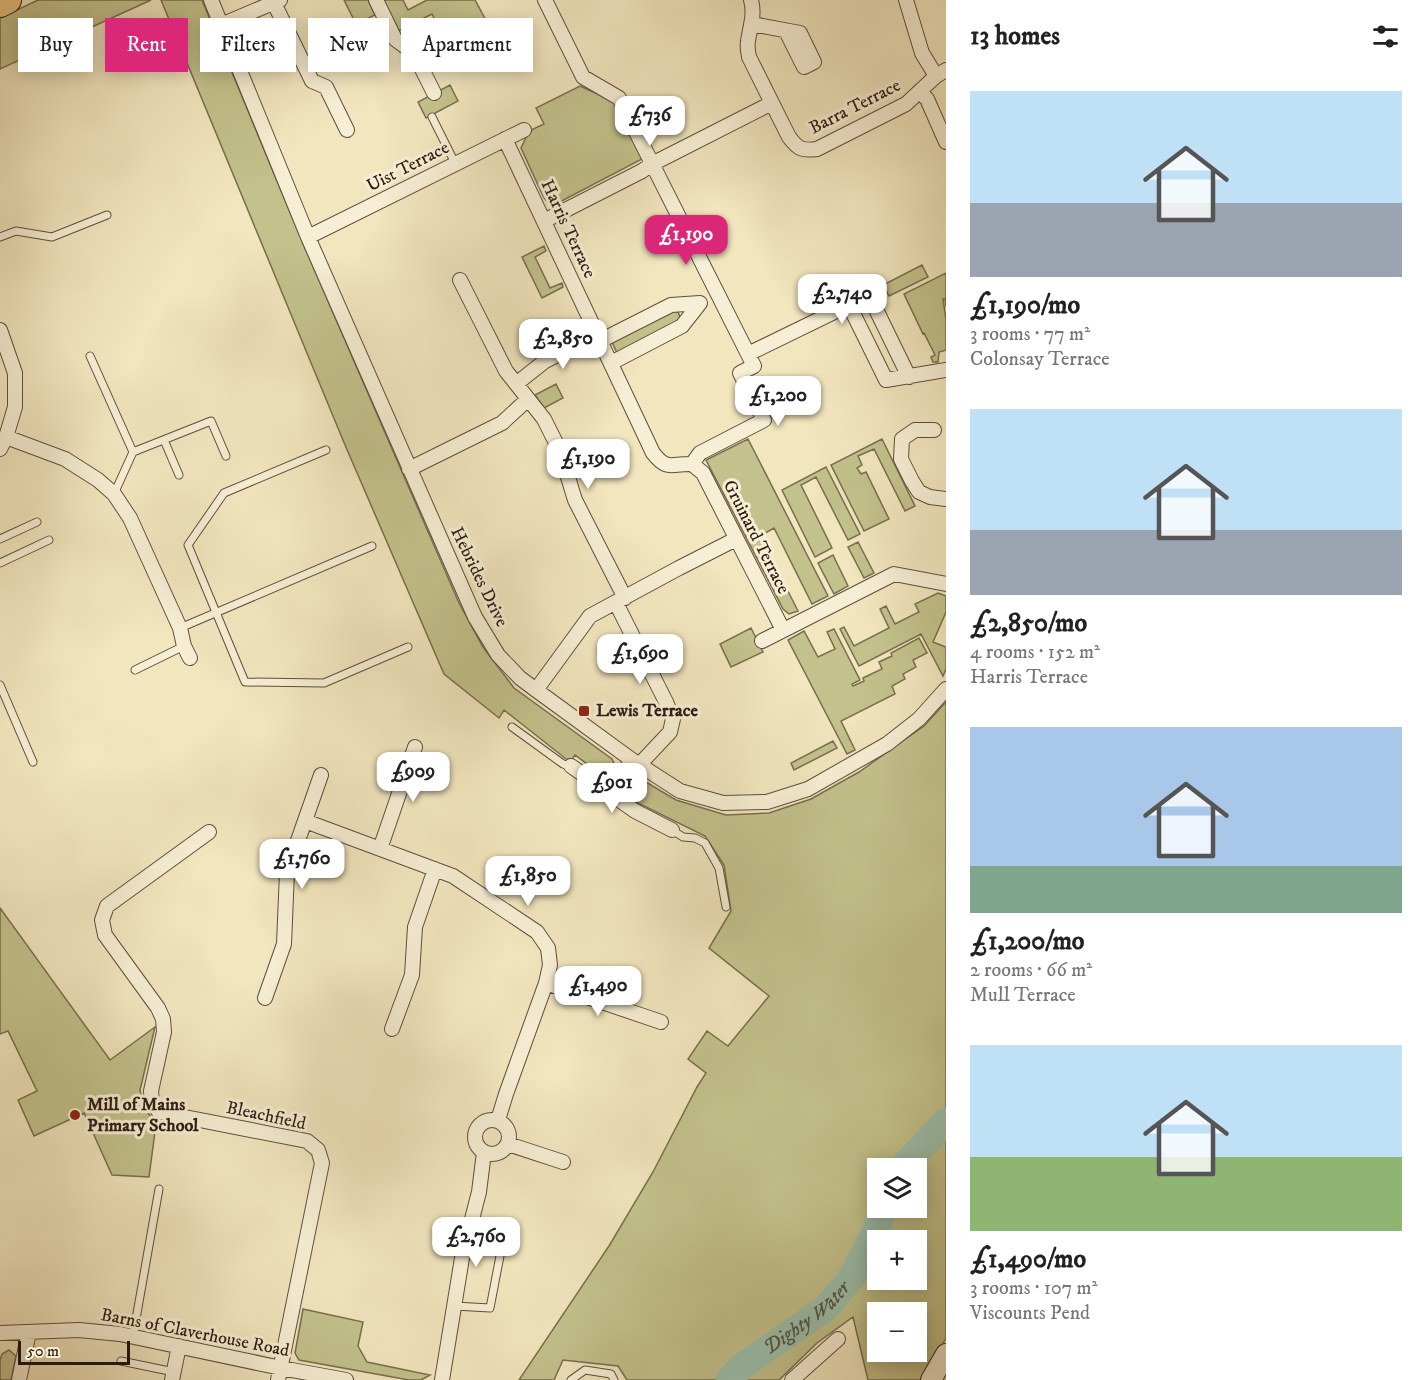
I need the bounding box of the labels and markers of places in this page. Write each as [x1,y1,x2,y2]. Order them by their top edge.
pin: £736 [614,96,686,147]
pin: £1,190 [637,215,735,266]
pin: £2,740 [793,274,891,325]
pin: £2,850 [514,319,612,370]
pin: £1,200 [729,376,827,427]
pin: £1,190 [539,439,637,490]
pin: £1,690 [591,634,689,685]
place label: Lewis Terrace [596,700,698,722]
marker: Lewis Terrace [577,704,591,718]
pin: £909 [377,752,449,803]
pin: £901 [576,763,648,814]
pin: £1,760 [253,839,351,890]
pin: £1,850 [479,856,577,907]
pin: £1,490 [549,966,647,1017]
place label: Mill of Mains Primary School [87,1094,199,1137]
marker: Mill of Mains Primary School [68,1108,82,1122]
pin: £2,760 [427,1217,525,1268]

